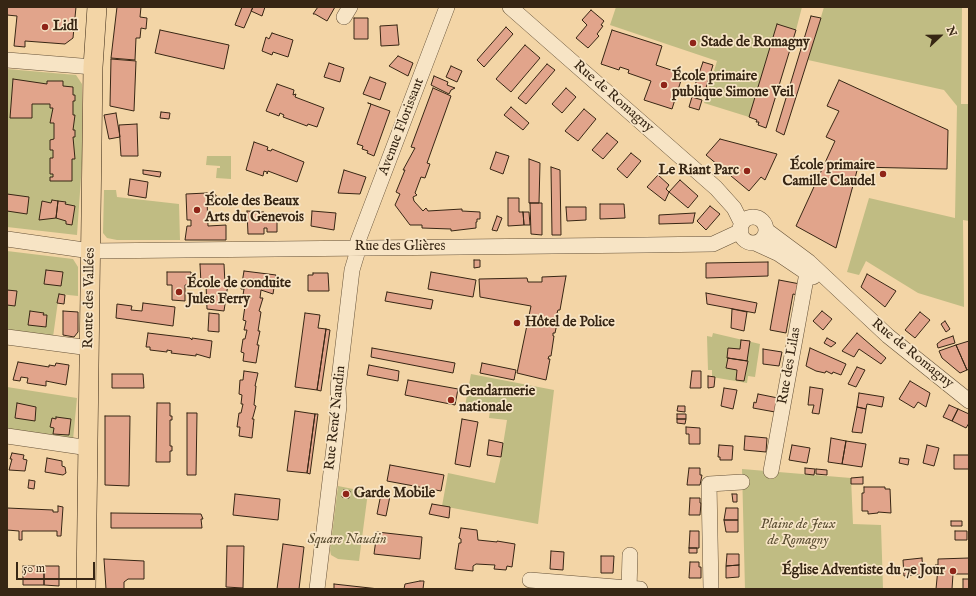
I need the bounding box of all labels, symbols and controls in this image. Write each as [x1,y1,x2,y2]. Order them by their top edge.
north arrow [920,16,960,56]
place label: Lidl [53,19,78,35]
marker: Lidl [40,22,50,32]
text: N [943,24,959,39]
place label: Stade de Romagny [701,35,810,51]
marker: Stade de Romagny [688,38,698,48]
street label: Rue de Romagny [569,57,657,137]
place label: École primaire publique Simone Veil [672,69,794,102]
street label: Avenue Florissant [376,76,428,178]
marker: École primaire publique Simone Veil [659,80,669,90]
place label: École primaire Camille Claudel [782,158,875,190]
place label: Le Riant Parc [659,163,739,179]
marker: Le Riant Parc [742,166,752,176]
marker: École primaire Camille Claudel [878,169,888,179]
place label: École des Beaux Arts du Genevois [205,194,304,226]
marker: École des Beaux Arts du Genevois [192,205,202,215]
street label: Rue des Glières [355,239,445,255]
street label: Route des Vallées [81,247,99,349]
place label: École de conduite Jules Ferry [187,276,291,308]
marker: École de conduite Jules Ferry [174,287,184,297]
place label: Hôtel de Police [525,315,615,331]
street label: Rue de Romagny [867,316,957,392]
marker: Hôtel de Police [512,318,522,328]
street label: Rue des Lilas [775,326,805,406]
street label: Rue René Naudin [322,365,350,471]
place label: Gendarmerie nationale [459,384,535,416]
marker: Gendarmerie nationale [446,395,456,405]
place label: Garde Mobile [354,486,435,502]
marker: Garde Mobile [341,489,351,499]
park label: Plaine de Jeux de Romagny [760,517,836,550]
park label: Square Naudin [307,532,387,548]
scale bar [18,554,97,580]
text: 50 m [23,561,45,576]
place label: Église Adventiste du 7e Jour [782,563,945,579]
marker: Église Adventiste du 7e Jour [948,566,958,576]

